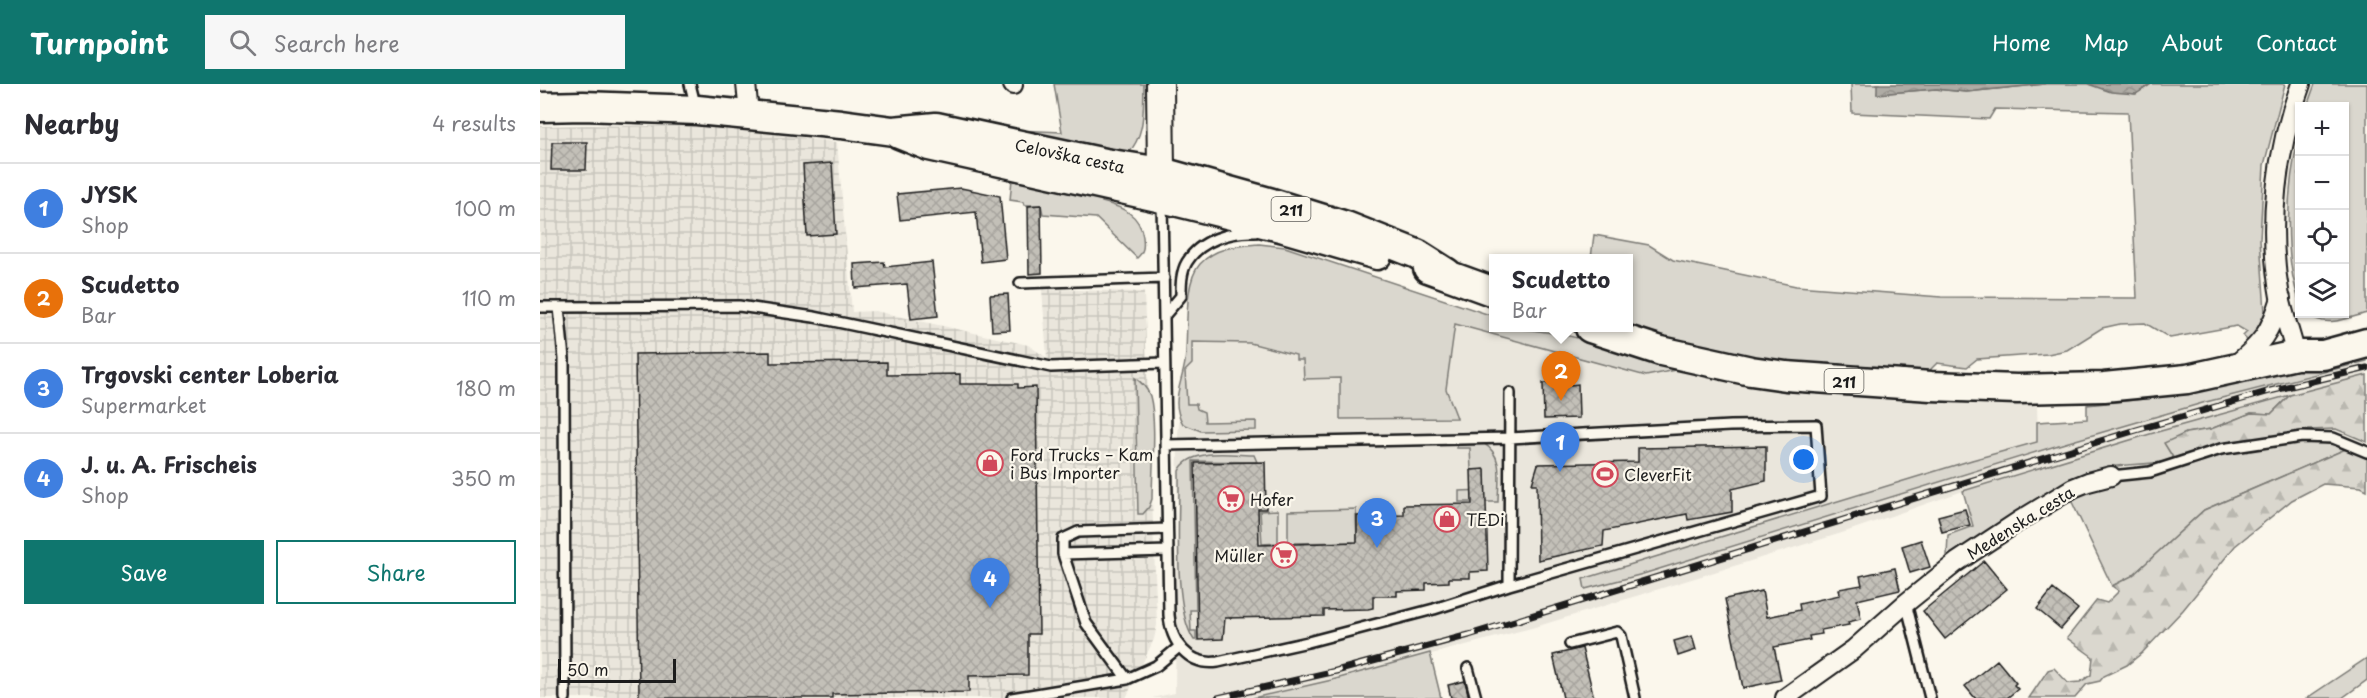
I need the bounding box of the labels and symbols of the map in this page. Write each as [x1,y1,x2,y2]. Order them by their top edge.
street label: Celovška cesta [1013,132,1127,178]
road number: 211 [1272,197,1311,221]
pin: 2 [1542,352,1580,401]
road number: 211 [1824,369,1864,393]
pin: 1 [1540,422,1580,472]
place label: Ford Trucks – Kam i Bus Importer [1010,442,1153,484]
your location [1789,445,1818,474]
shop icon: Ford Trucks – Kam i Bus Importer [975,448,1005,478]
sports icon: CleverFit [1590,459,1620,489]
place label: CleverFit [1624,462,1692,486]
street label: Medenska cesta [1962,479,2078,565]
supermarket icon: Hofer [1216,484,1246,514]
place label: Hofer [1250,487,1294,511]
pin: 3 [1358,498,1396,548]
shop icon: TEDi [1432,504,1462,534]
place label: TEDi [1466,507,1504,531]
supermarket icon: Müller [1269,540,1299,570]
place label: Müller [1214,543,1265,567]
pin: 4 [970,558,1010,608]
scale bar [558,656,676,684]

